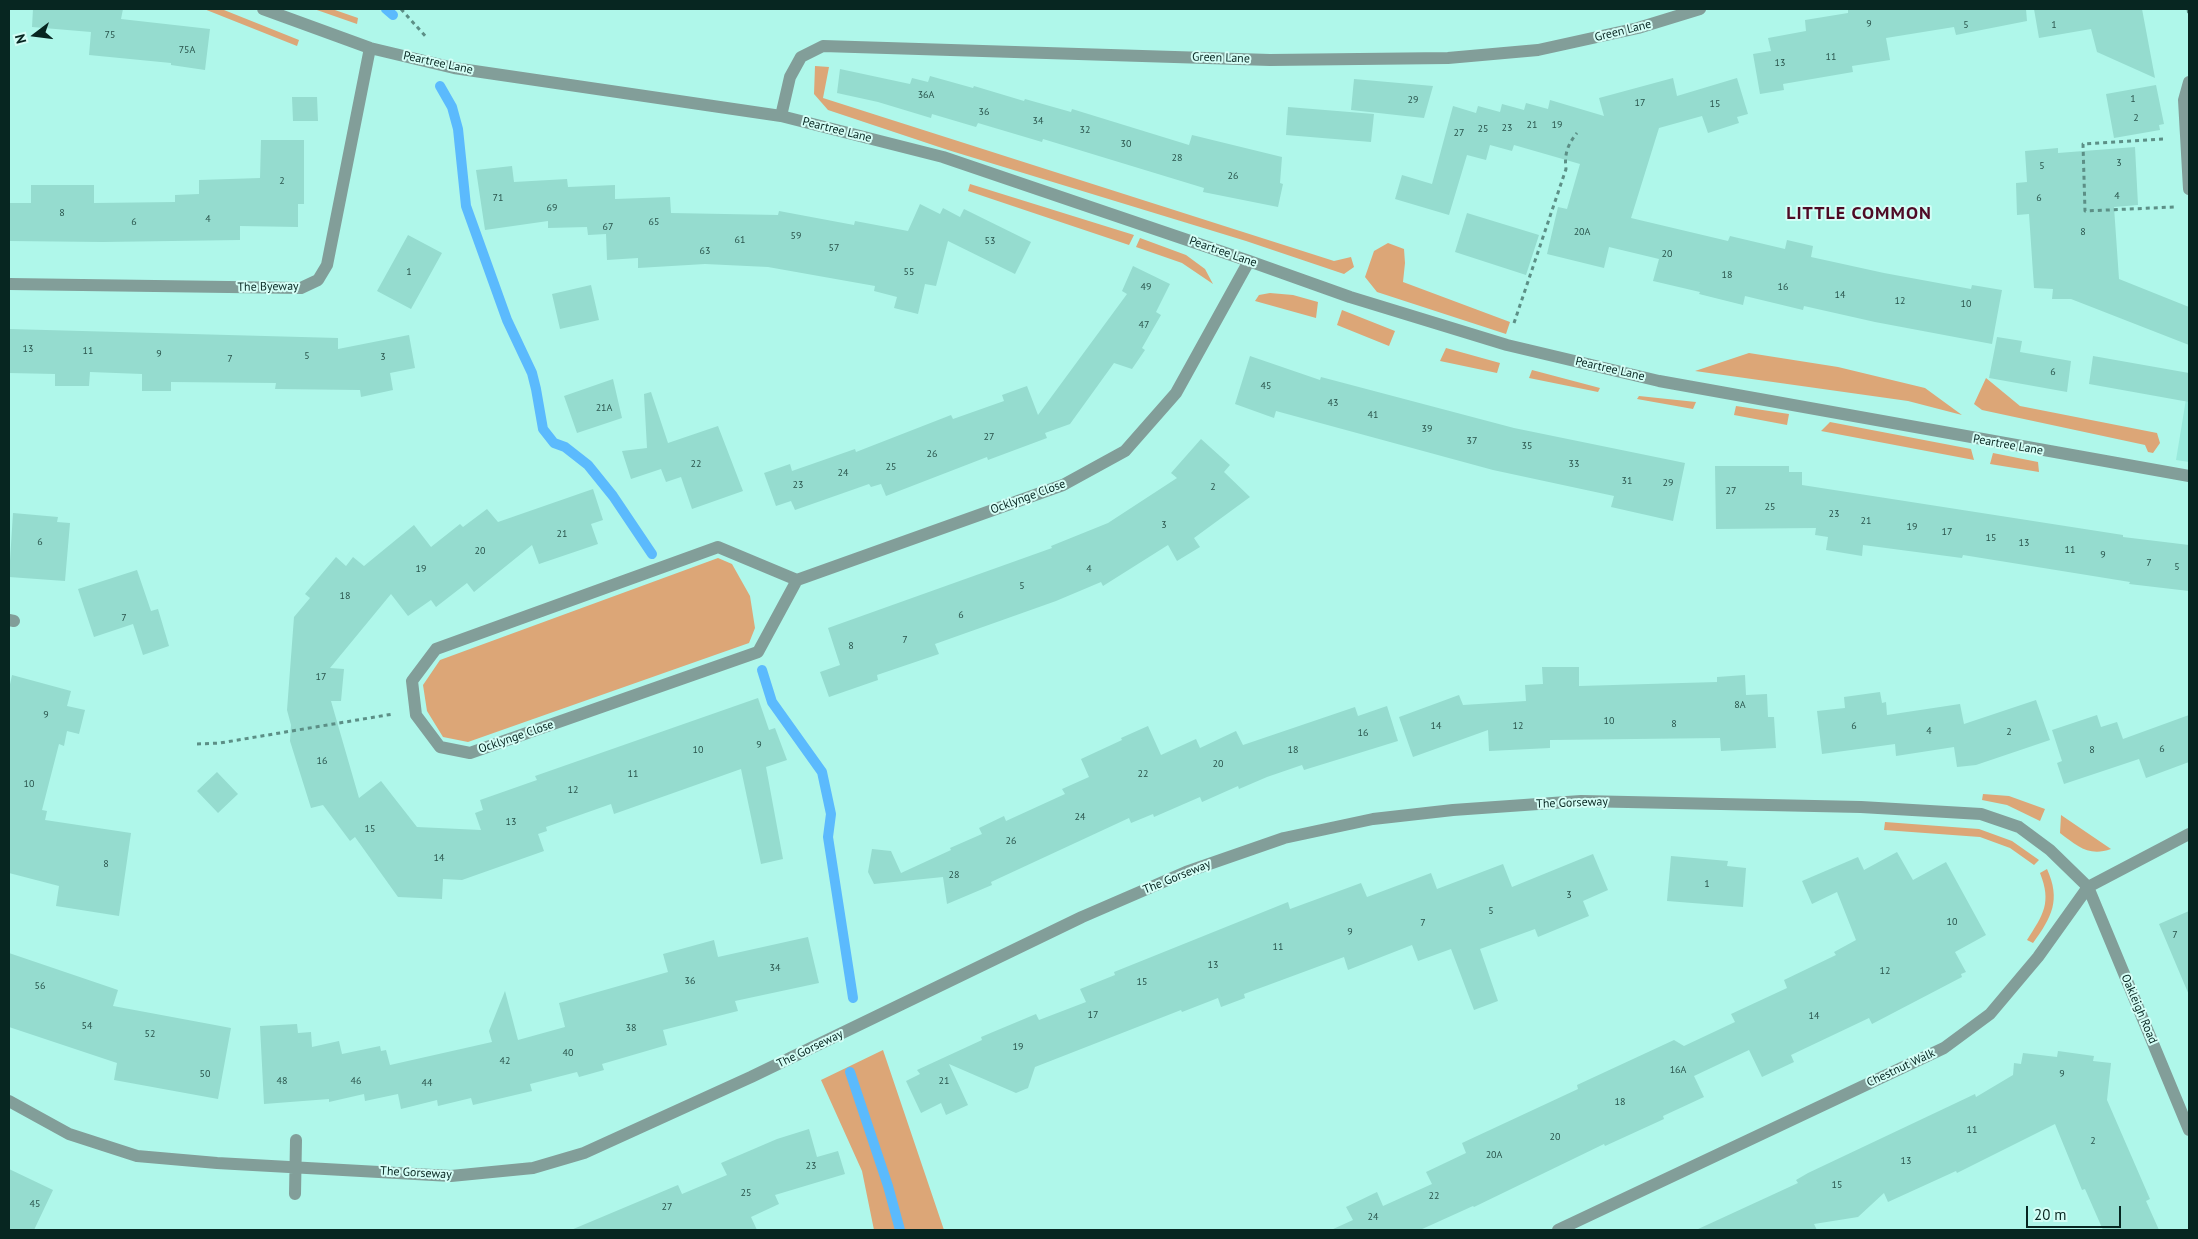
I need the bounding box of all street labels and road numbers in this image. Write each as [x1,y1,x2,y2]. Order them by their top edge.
street label: Green Lane [1593,17,1653,45]
street label: Peartree Lane [402,49,474,77]
street label: Green Lane [1192,50,1250,66]
street label: Peartree Lane [801,114,873,146]
street label: Peartree Lane [1187,234,1259,270]
street label: The Byeway [237,279,299,295]
street label: Peartree Lane [1574,354,1646,384]
street label: Peartree Lane [1972,432,2044,458]
street label: Ocklynge Close [989,477,1067,517]
street label: Ocklynge Close [476,717,556,757]
street label: The Gorseway [1536,795,1608,811]
street label: The Gorseway [1141,857,1213,897]
street label: Oakleigh Road [2118,972,2160,1046]
street label: The Gorseway [775,1027,845,1071]
street label: Chestnut Walk [1865,1046,1937,1090]
street label: The Gorseway [380,1164,452,1182]

